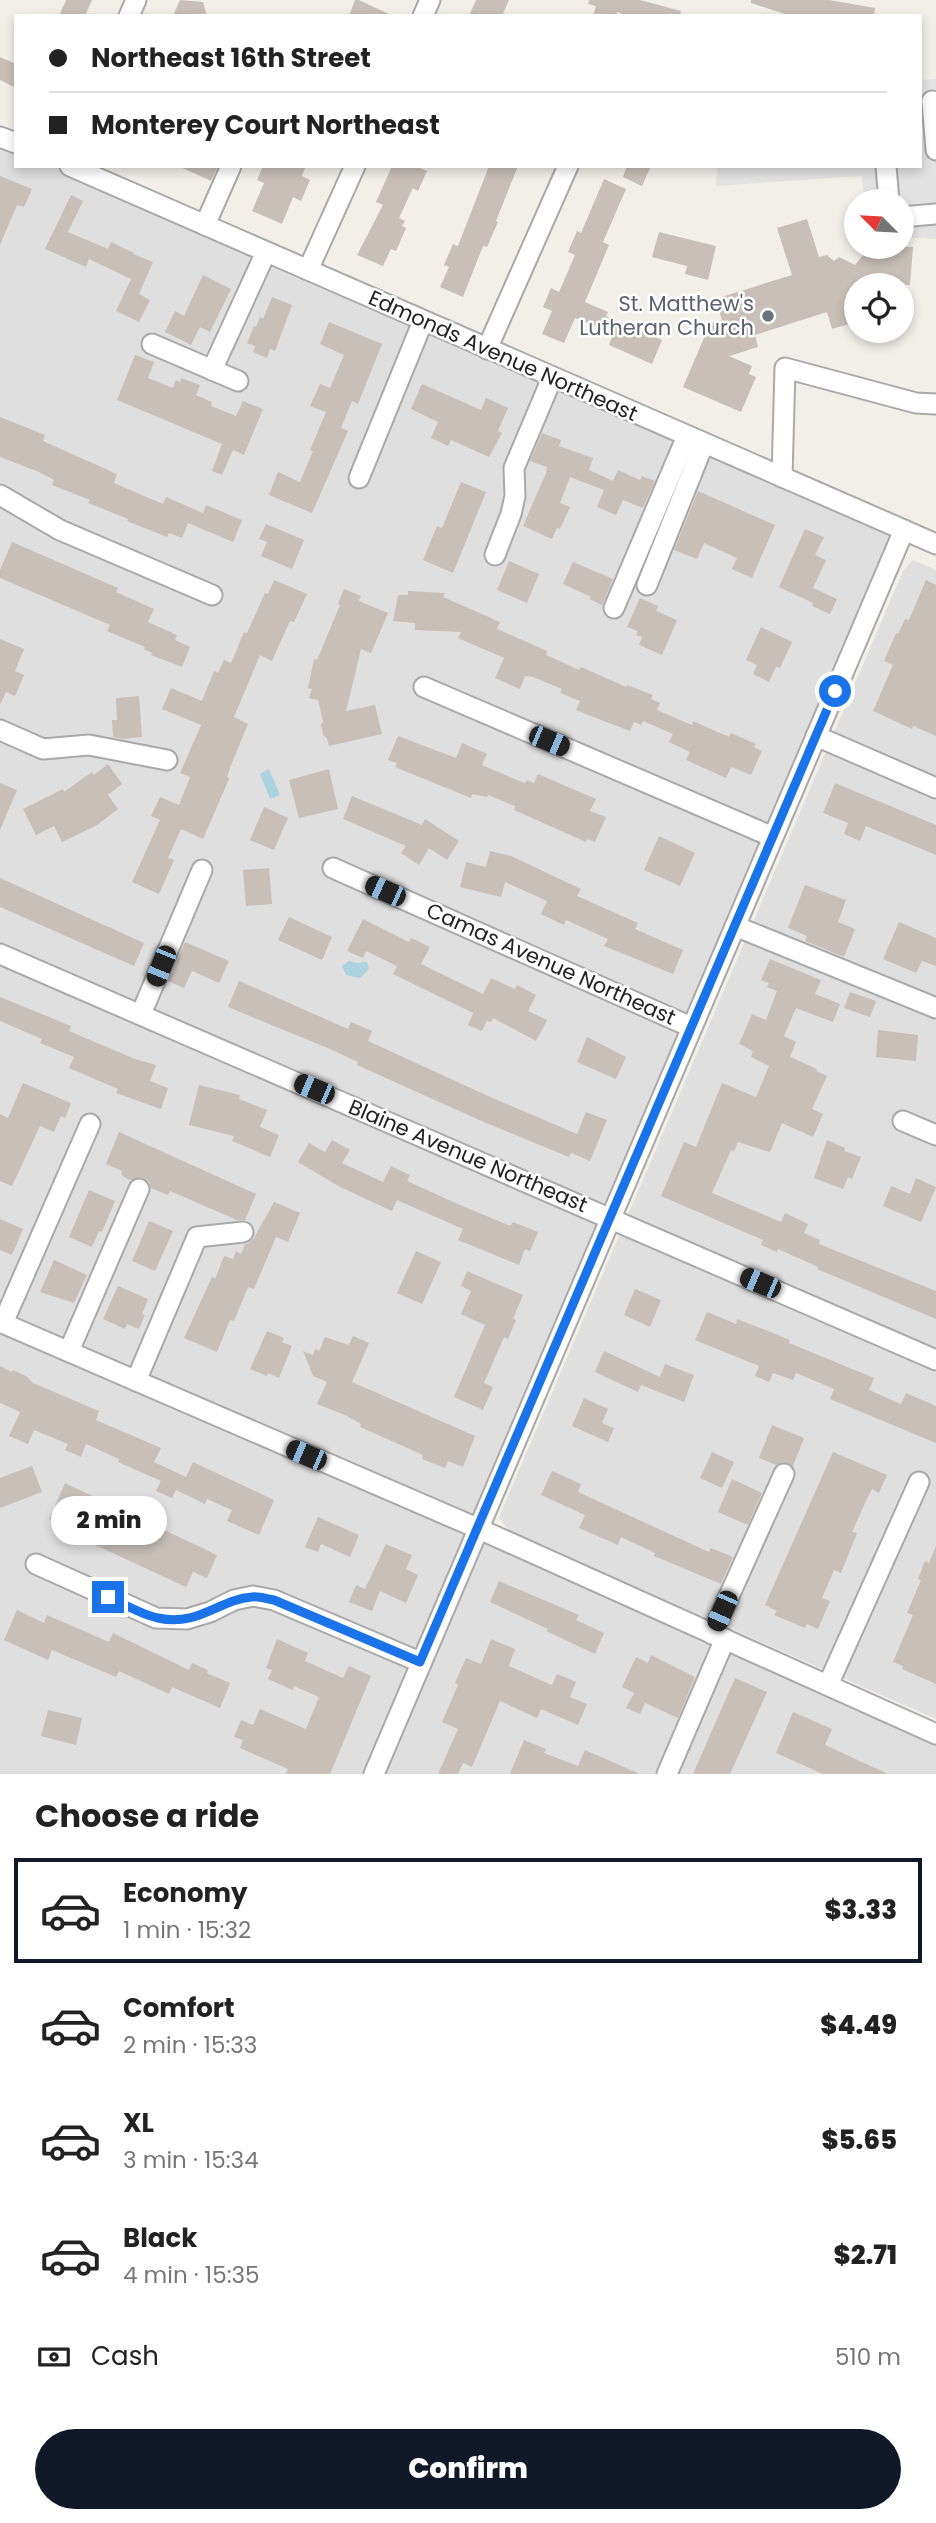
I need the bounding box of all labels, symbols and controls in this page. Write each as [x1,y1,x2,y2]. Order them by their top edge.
text: Northeast 16th Street [91,40,371,76]
text: Monterey Court Northeast [91,107,440,143]
north arrow [844,189,914,259]
map controls [844,189,914,343]
button: locate [844,273,914,343]
street label: Edmonds Avenue Northeast [364,283,642,428]
place label: St. Matthew's Lutheran Church [579,289,754,342]
marker: St. Matthew's Lutheran Church [760,308,776,324]
route start [819,675,851,707]
car [526,723,573,759]
car [362,873,409,909]
street label: Camas Avenue Northeast [422,895,681,1032]
car [144,943,179,989]
car [291,1071,338,1107]
street label: Blaine Avenue Northeast [344,1092,592,1219]
car [737,1265,784,1301]
car [283,1437,330,1473]
callout: 2 min [50,1496,166,1544]
text: 2 min [77,1504,141,1536]
route end [92,1581,124,1613]
car [704,1588,741,1634]
text: Choose a ride [35,1793,259,1838]
text: Economy [123,1875,247,1911]
icon: car [39,1879,102,1942]
text: $3.33 [824,1892,897,1928]
text: 1 min · 15:32 [123,1914,251,1946]
text: Comfort [123,1990,235,2026]
icon: car [39,1994,102,2057]
text: $4.49 [820,2007,897,2043]
text: 2 min · 15:33 [123,2029,257,2061]
text: XL [123,2105,154,2141]
icon: car [39,2109,102,2172]
text: $5.65 [821,2122,897,2158]
text: 3 min · 15:34 [123,2144,259,2176]
text: Black [123,2220,197,2256]
icon: car [39,2224,102,2287]
text: $2.71 [834,2237,897,2273]
text: 4 min · 15:35 [123,2259,260,2291]
icon: cash [35,2338,73,2376]
text: Cash [91,2338,159,2374]
text: 510 m [835,2341,901,2373]
button: Confirm [35,2429,901,2509]

